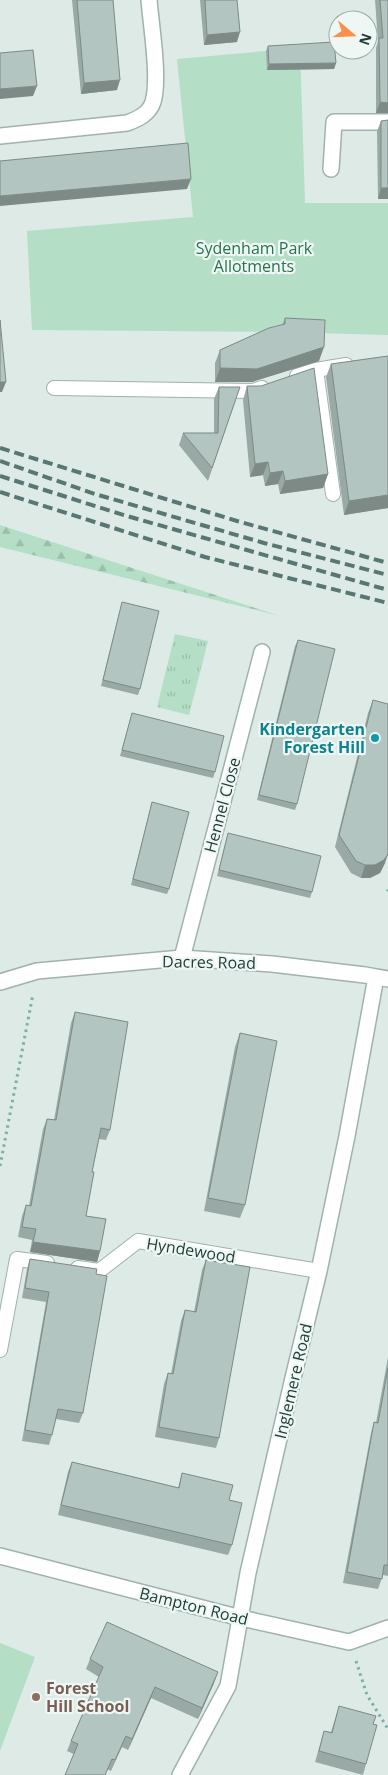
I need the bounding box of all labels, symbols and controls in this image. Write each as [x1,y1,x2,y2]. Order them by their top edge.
north arrow [328,10,378,60]
text: N [355,31,377,48]
park label: Sydenham Park Allotments [196,237,313,277]
place label: Kindergarten Forest Hill [259,718,365,758]
marker: Kindergarten Forest Hill [369,732,381,744]
street label: Hennel Close [199,755,245,855]
street label: Dacres Road [162,950,256,974]
street label: Hyndewood [145,1232,237,1268]
street label: Inglemere Road [269,1321,317,1441]
street label: Bampton Road [137,1582,251,1630]
place label: Forest Hill School [46,1677,129,1717]
marker: Forest Hill School [30,1691,42,1703]

